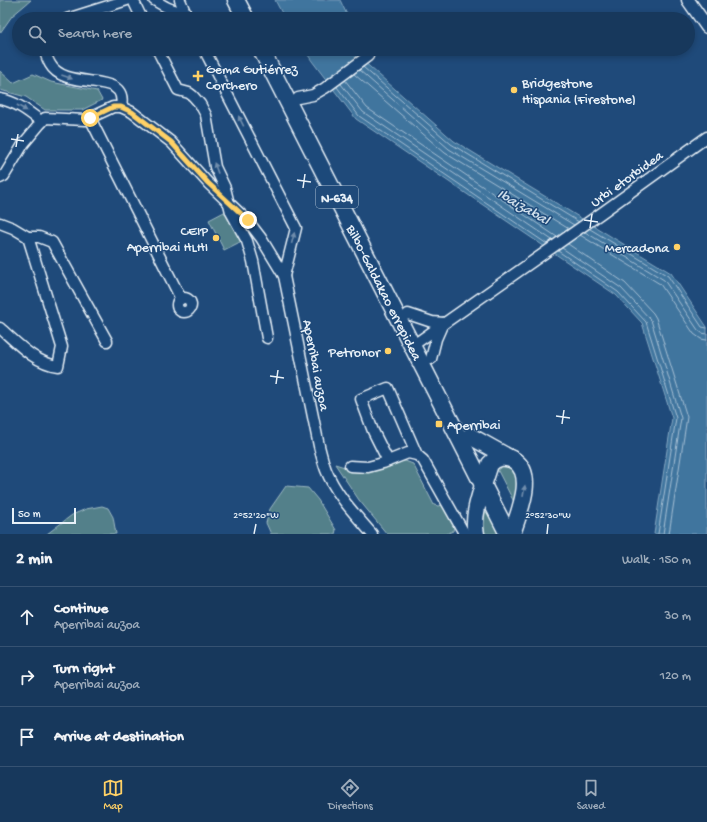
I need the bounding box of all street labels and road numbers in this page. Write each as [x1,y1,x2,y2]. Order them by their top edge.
street label: Urbi etorbidea [588,147,668,212]
road number: N-634 [316,186,358,208]
street label: Bilbo-Galdakao errepidea [341,222,425,365]
street label: Aperribai auzoa [297,319,332,414]

